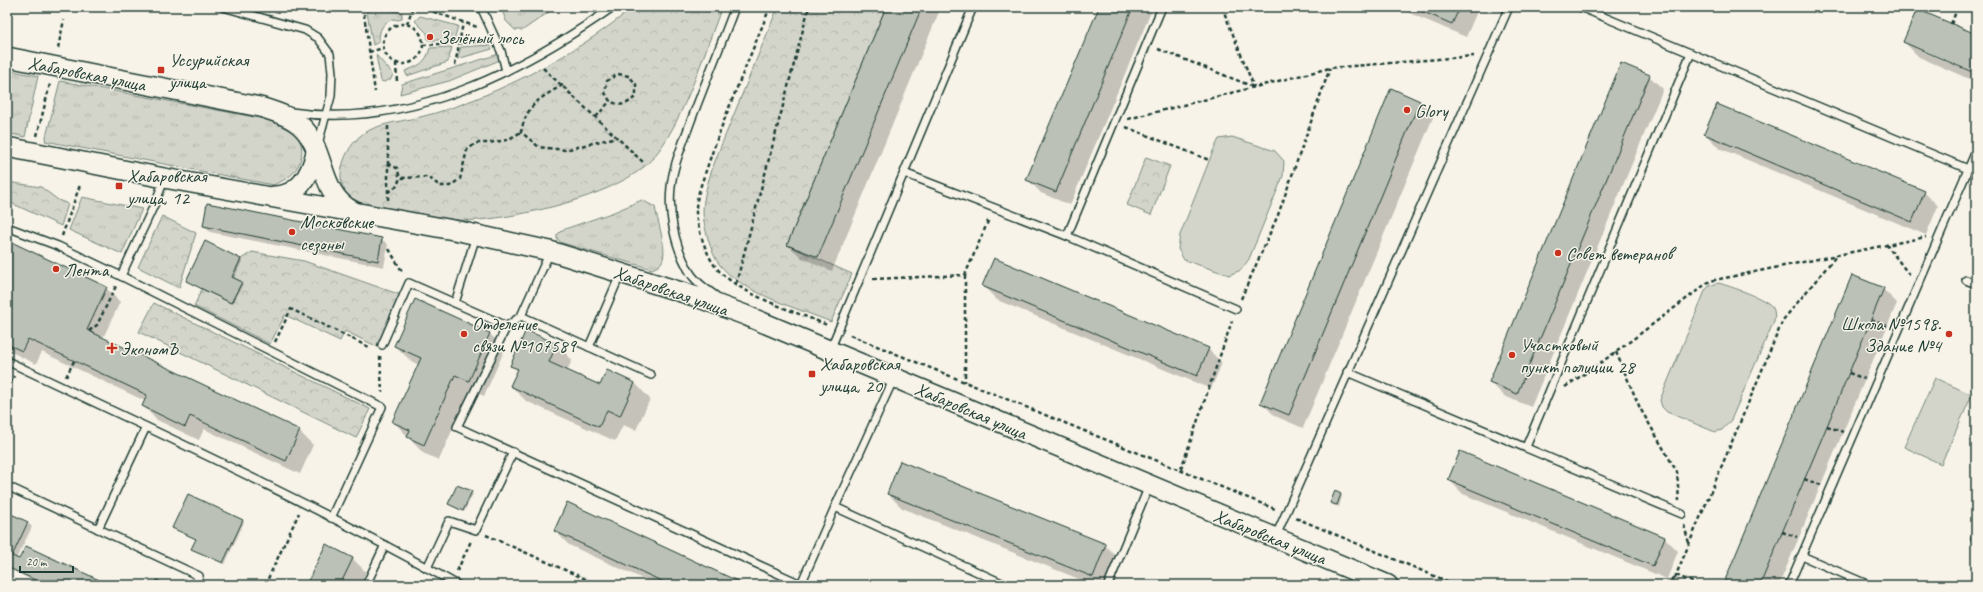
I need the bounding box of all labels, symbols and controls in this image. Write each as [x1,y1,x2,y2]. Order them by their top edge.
place label: Зелёный лось [438,26,525,50]
marker: Зелёный лось [425,32,435,42]
place label: Уссурийская улица [168,48,250,94]
street label: Хабаровская улица [26,51,149,97]
marker: Уссурийская улица [156,65,166,75]
place label: Glory [1415,99,1449,123]
marker: Glory [1402,105,1412,115]
place label: Хабаровская улица, 12 [126,164,208,210]
marker: Хабаровская улица, 12 [114,181,124,191]
place label: Московские сезоны [300,210,375,256]
marker: Московские сезоны [287,227,297,237]
place label: Совет ветеранов [1566,242,1677,266]
marker: Совет ветеранов [1553,248,1563,258]
place label: Лента [64,258,110,282]
street label: Хабаровская улица [610,260,732,322]
marker: Лента [51,264,61,274]
place label: Отделение связи №107589 [472,312,577,358]
place label: Школа №1598. Здание №4 [1841,312,1943,358]
marker: Отделение связи №107589 [459,329,469,339]
marker: Школа №1598. Здание №4 [1944,329,1954,339]
place label: Участковый пункт полиции 28 [1520,333,1637,379]
place label: ЭкономЪ [120,337,179,361]
marker: ЭкономЪ [107,343,117,353]
marker: Участковый пункт полиции 28 [1507,350,1517,360]
place label: Хабаровская улица, 20 [819,352,901,398]
marker: Хабаровская улица, 20 [807,369,817,379]
street label: Хабаровская улица [911,377,1031,446]
street label: Хабаровская улица [1210,504,1331,571]
scale bar [20,548,73,574]
text: 20 m [26,554,48,570]

